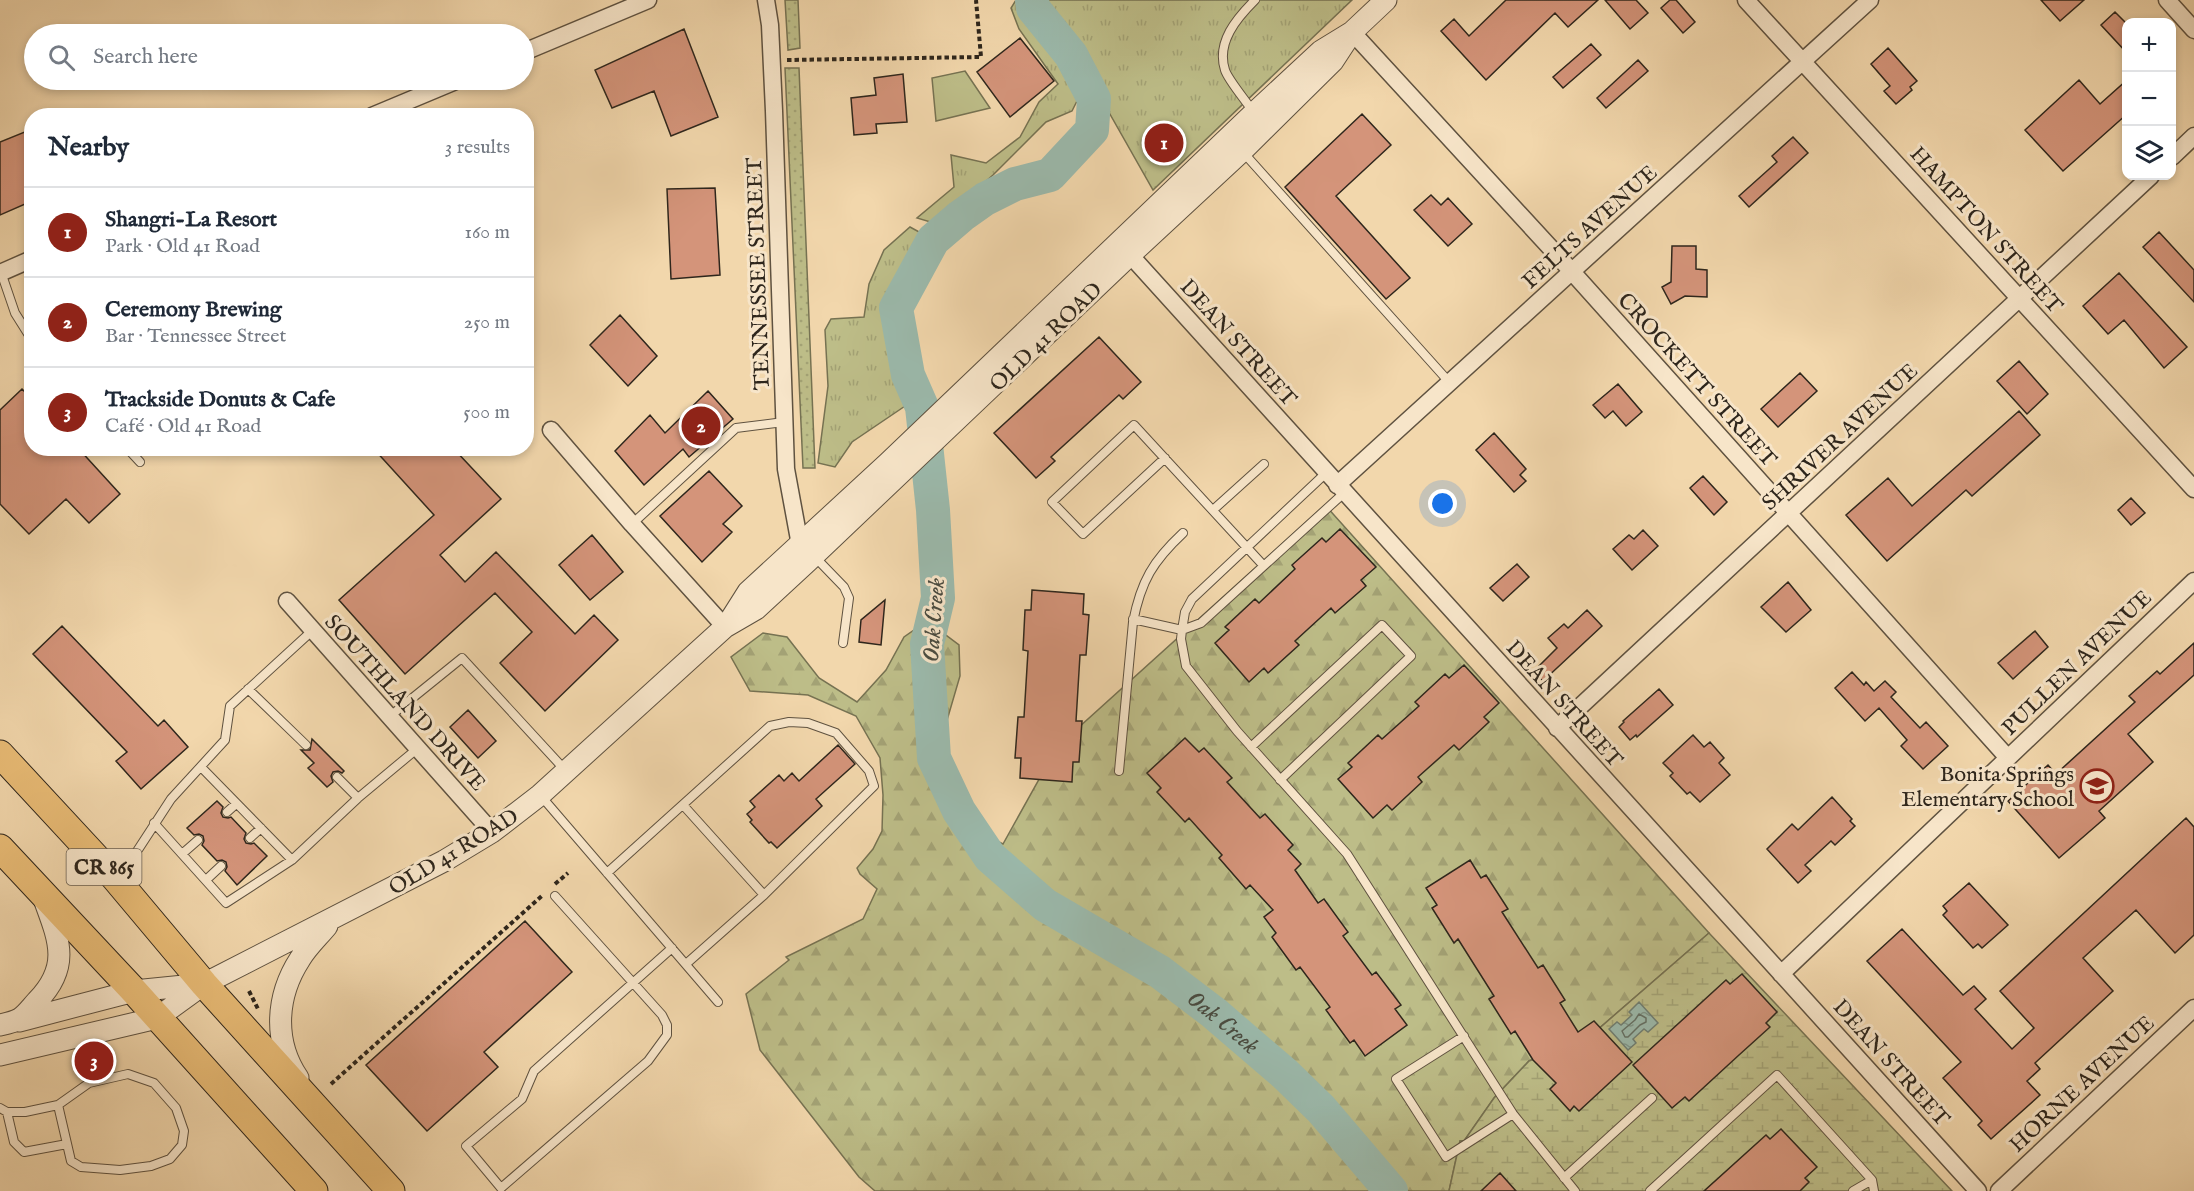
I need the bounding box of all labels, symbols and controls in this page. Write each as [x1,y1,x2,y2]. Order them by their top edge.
map controls [2122,18,2176,180]
button: + [2122,18,2176,72]
search box [24,24,534,90]
icon: search [45,41,78,74]
text: Search here [93,43,198,71]
button: − [2122,72,2176,126]
pin: 1 [1144,120,1184,166]
button: layers [2122,126,2176,180]
text: Nearby [48,131,129,164]
text: 3 results [445,135,510,160]
street label: HAMPTON STREET [1903,141,2068,320]
street label: TENNESSEE STREET [741,157,777,391]
street label: FELTS AVENUE [1517,159,1664,296]
text: Shangri-La Resort [105,206,277,234]
text: 1 [64,220,71,245]
text: 160 m [464,220,510,245]
text: Park · Old 41 Road [105,234,260,259]
street label: DEAN STREET [1173,274,1302,413]
street label: OLD 41 ROAD [984,277,1109,398]
street label: CROCKETT STREET [1611,287,1782,473]
text: Ceremony Brewing [105,296,282,324]
text: 2 [63,310,72,335]
text: 250 m [464,310,510,335]
text: Bar · Tennessee Street [105,324,286,349]
street label: SHRIVER AVENUE [1756,358,1924,517]
text: Trackside Donuts & Cafe [105,386,335,414]
text: 3 [64,400,71,425]
text: 500 m [463,400,510,425]
pin: 2 [682,404,720,448]
text: Café · Old 41 Road [105,414,261,439]
your location [1428,489,1457,518]
water label: Oak Creek [916,576,953,663]
street label: PULLEN AVENUE [1996,585,2158,742]
street label: SOUTHLAND DRIVE [318,609,491,797]
street label: DEAN STREET [1499,635,1628,774]
place label: Bonita Springs Elementary School [1901,761,2074,814]
school or university icon: Bonita Springs Elementary School [2079,768,2115,804]
street label: OLD 41 ROAD [384,803,524,902]
road number: CR 865 [66,849,142,885]
water label: Oak Creek [1180,984,1265,1062]
street label: DEAN STREET [1826,994,1955,1133]
street label: HORNE AVENUE [2004,1010,2161,1159]
pin: 3 [74,1038,113,1084]

